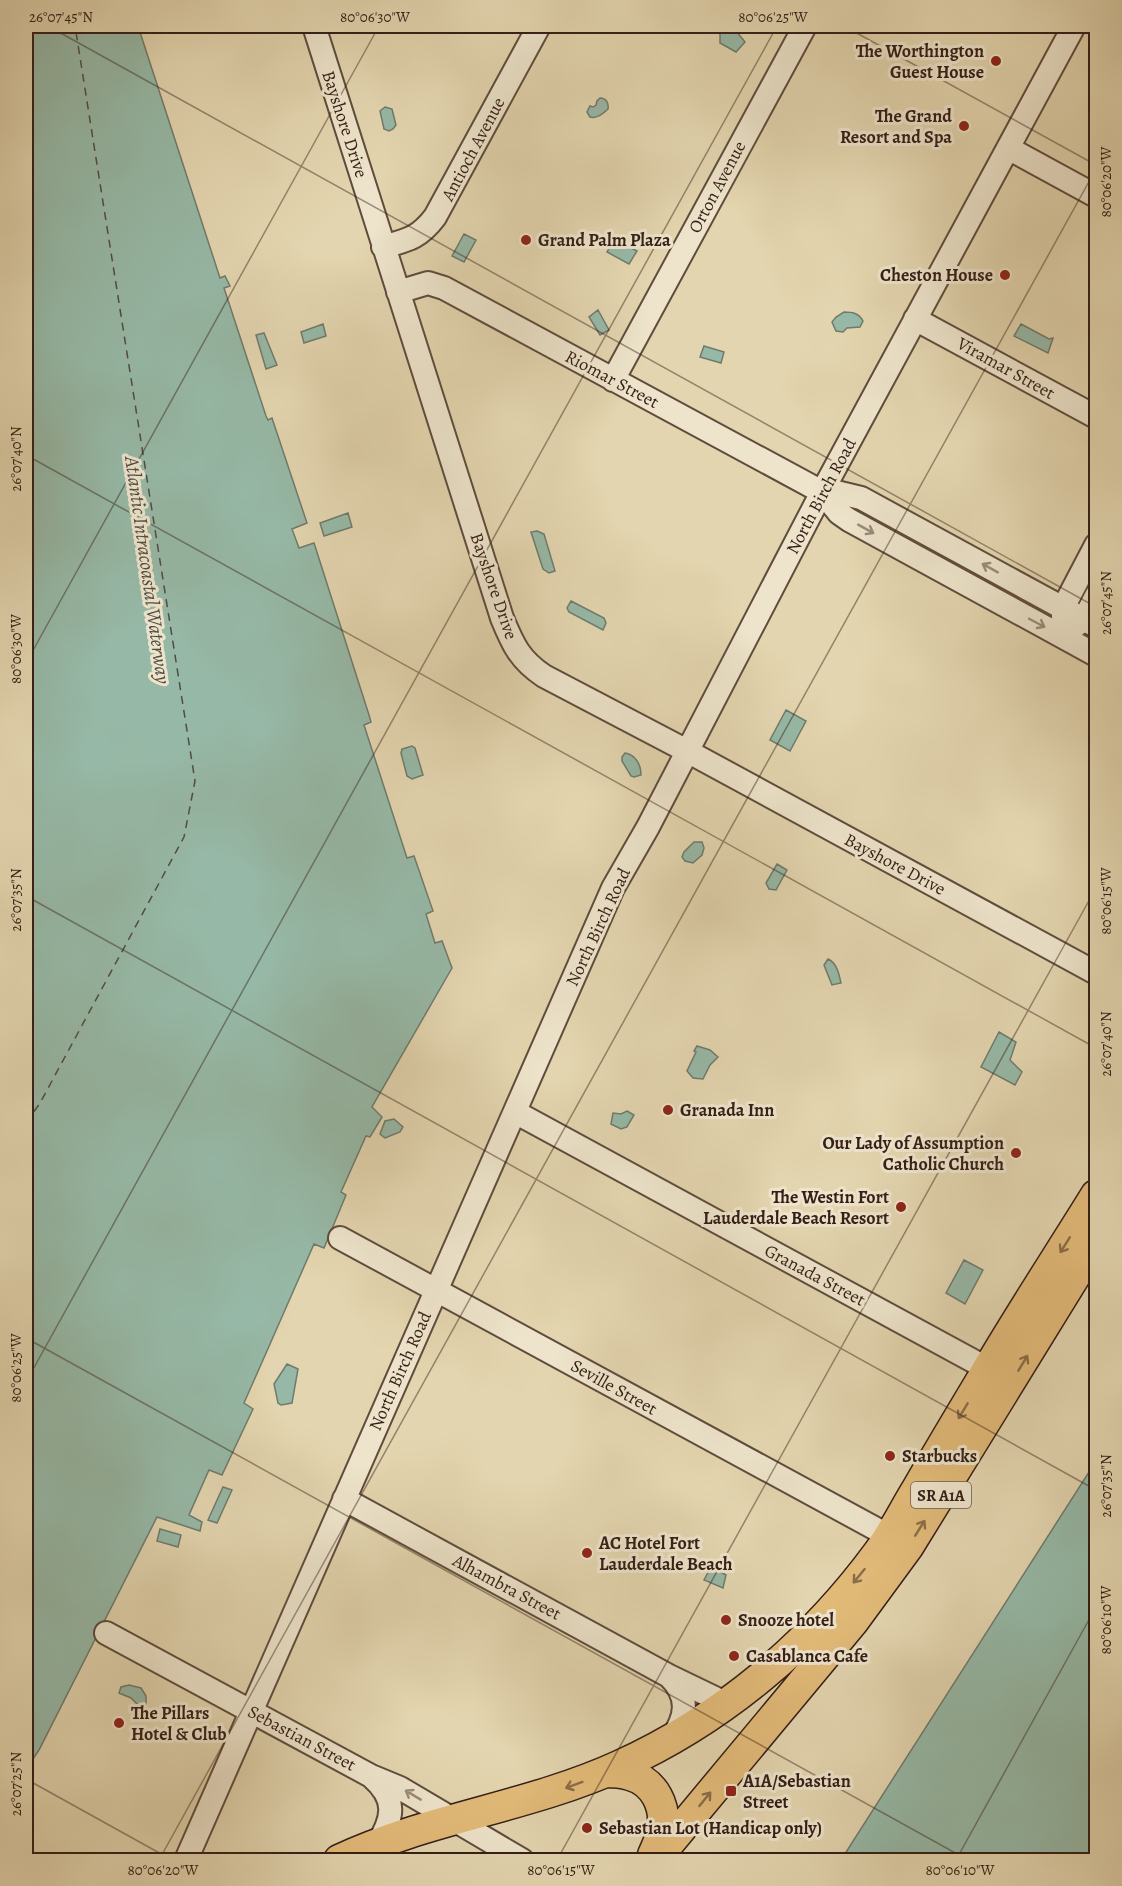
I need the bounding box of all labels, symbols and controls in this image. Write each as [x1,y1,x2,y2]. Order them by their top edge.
text: 26°07'45"N [29,7,93,27]
text: 80°06'30"W [340,7,410,27]
text: 80°06'25"W [738,7,808,27]
place label: The Worthington Guest House [856,39,984,84]
marker: The Worthington Guest House [989,54,1003,68]
street label: Bayshore Drive [316,67,374,181]
street label: Antioch Avenue [435,93,510,206]
place label: The Grand Resort and Spa [840,104,952,149]
marker: The Grand Resort and Spa [957,119,971,133]
street label: Orton Avenue [683,137,751,237]
text: 80°06'20"W [1096,147,1116,217]
place label: Grand Palm Plaza [538,228,671,252]
marker: Grand Palm Plaza [519,233,533,247]
place label: Cheston House [880,263,993,287]
marker: Cheston House [998,268,1012,282]
street label: Viramar Street [952,331,1059,405]
street label: Riomar Street [561,344,663,414]
text: 26°07'40"N [6,426,26,492]
street label: North Birch Road [780,433,862,558]
water label: Atlantic Intracoastal Waterway [118,453,177,686]
one-way arrow [857,523,874,535]
street label: Bayshore Drive [465,529,523,643]
one-way arrow [982,562,999,574]
text: 26°07'45"N [1096,571,1116,635]
text: 80°06'30"W [6,614,26,684]
one-way arrow [1028,617,1045,629]
street label: Bayshore Drive [840,827,950,901]
street label: North Birch Road [560,864,636,990]
text: 80°06'15"W [1096,867,1116,935]
text: 26°07'35"N [6,868,26,932]
text: 26°07'40"N [1096,1011,1116,1077]
place label: Granada Inn [680,1098,774,1122]
marker: Granada Inn [661,1103,675,1117]
place label: Our Lady of Assumption Catholic Church [822,1131,1004,1176]
marker: Our Lady of Assumption Catholic Church [1009,1146,1023,1160]
place label: The Westin Fort Lauderdale Beach Resort [703,1185,889,1230]
marker: The Westin Fort Lauderdale Beach Resort [894,1200,908,1214]
one-way arrow [1059,1236,1071,1253]
street label: Granada Street [760,1238,870,1312]
street label: North Birch Road [363,1307,437,1434]
text: 80°06'25"W [6,1333,26,1403]
street label: Seville Street [567,1353,661,1421]
one-way arrow [1017,1355,1029,1372]
one-way arrow [957,1402,969,1419]
place label: Starbucks [902,1444,977,1468]
marker: Starbucks [883,1449,897,1463]
text: 26°07'35"N [1096,1454,1116,1518]
road number: SR A1A [911,1482,971,1508]
one-way arrow [914,1520,926,1537]
place label: AC Hotel Fort Lauderdale Beach [598,1531,733,1576]
marker: AC Hotel Fort Lauderdale Beach [580,1546,594,1560]
street label: Alhambra Street [448,1548,565,1626]
one-way arrow [853,1567,866,1583]
text: 80°06'10"W [1096,1586,1116,1654]
place label: Snooze hotel [738,1608,834,1632]
marker: Snooze hotel [719,1613,733,1627]
place label: Casablanca Cafe [746,1644,868,1668]
marker: Casablanca Cafe [727,1649,741,1663]
street label: Sebastian Street [244,1699,360,1777]
place label: The Pillars Hotel & Club [131,1701,226,1746]
marker: The Pillars Hotel & Club [112,1716,126,1730]
text: 26°07'25"N [6,1752,26,1816]
place label: A1A/Sebastian Street [742,1769,851,1814]
one-way arrow [566,1780,584,1791]
marker: A1A/Sebastian Street [724,1784,738,1798]
one-way arrow [405,1789,422,1801]
one-way arrow [698,1792,712,1807]
place label: Sebastian Lot (Handicap only) [599,1816,822,1840]
marker: Sebastian Lot (Handicap only) [580,1821,594,1835]
text: 80°06'20"W [128,1860,198,1880]
text: 80°06'15"W [527,1860,595,1880]
text: 80°06'10"W [926,1860,994,1880]

